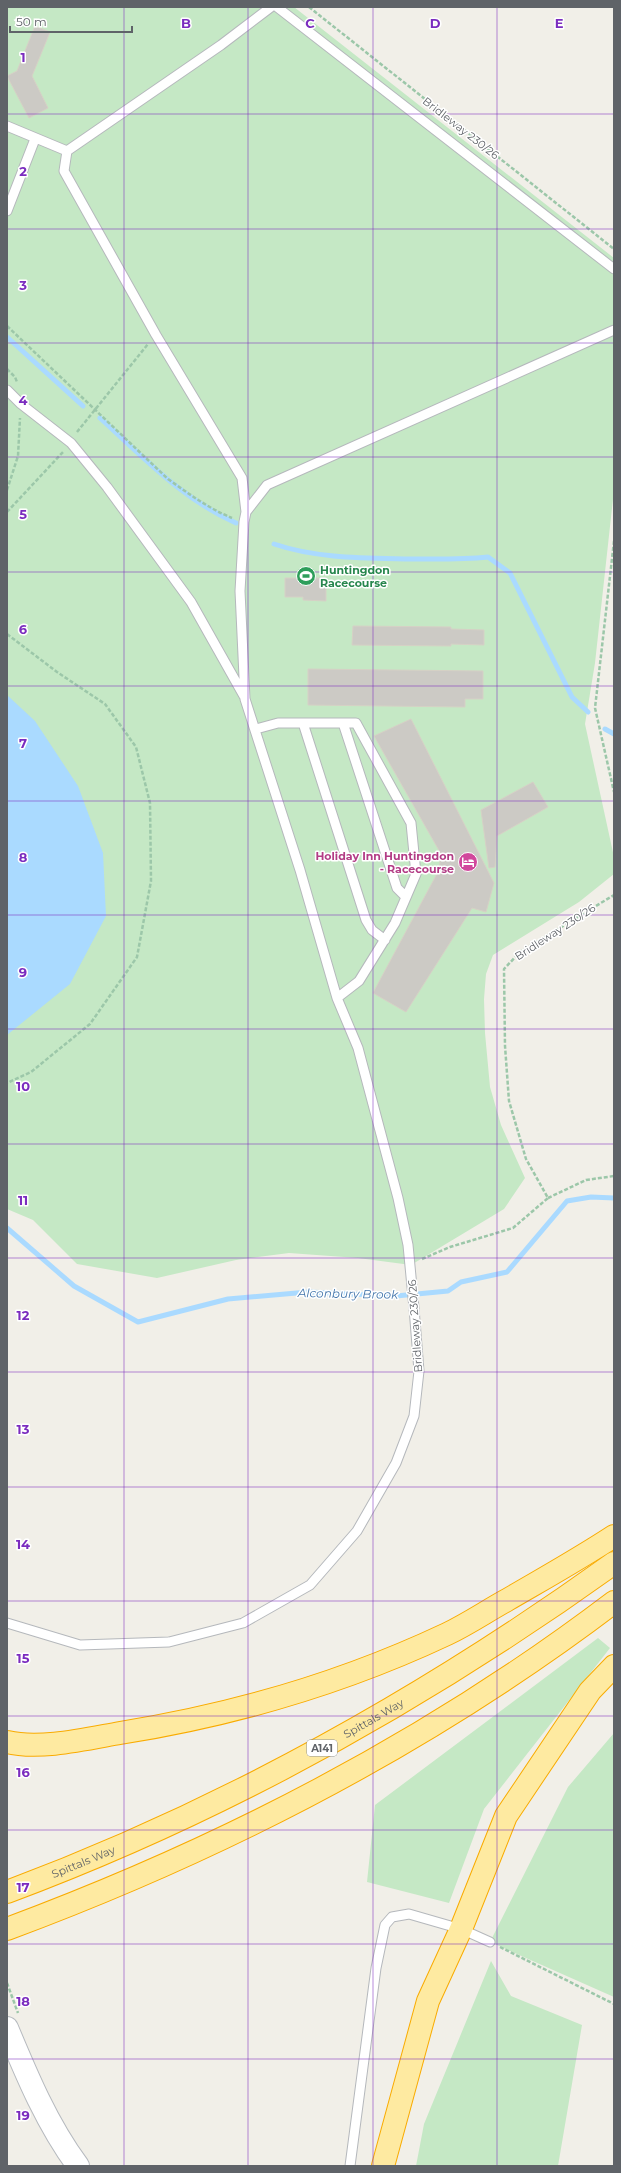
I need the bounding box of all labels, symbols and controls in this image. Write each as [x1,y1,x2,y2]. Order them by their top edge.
scale bar [10,8,132,34]
text: 50 m [16,14,47,29]
text: B [181,15,191,31]
text: C [305,15,315,31]
text: D [430,15,441,31]
text: E [555,15,564,31]
text: 1 [20,49,26,65]
street label: Bridleway 230/26 [420,94,502,162]
text: 2 [19,163,27,179]
text: 3 [18,277,27,293]
text: 4 [19,392,28,408]
text: 5 [19,506,27,522]
place label: Huntingdon Racecourse [320,563,390,590]
sports icon: Huntingdon Racecourse [295,565,317,587]
text: 6 [19,621,28,637]
text: 7 [19,735,27,751]
text: 8 [19,849,28,865]
place label: Holiday Inn Huntingdon - Racecourse [315,849,454,876]
hotel icon: Holiday Inn Huntingdon - Racecourse [457,851,479,873]
street label: Bridleway 230/26 [512,901,598,963]
text: 9 [19,964,27,980]
text: 10 [16,1078,30,1094]
text: 11 [18,1192,28,1208]
street label: Bridleway 230/26 [405,1279,425,1373]
water label: Alconbury Brook [297,1285,399,1302]
text: 12 [17,1307,30,1323]
text: 13 [17,1421,30,1437]
text: 14 [16,1536,30,1552]
text: 15 [17,1650,30,1666]
street label: Spittals Way [341,1695,406,1741]
road number: A141 [307,1740,337,1756]
text: 16 [16,1764,30,1780]
street label: Spittals Way [50,1842,117,1881]
text: 17 [16,1879,30,1895]
text: 18 [16,1993,30,2009]
text: 19 [16,2107,30,2123]

